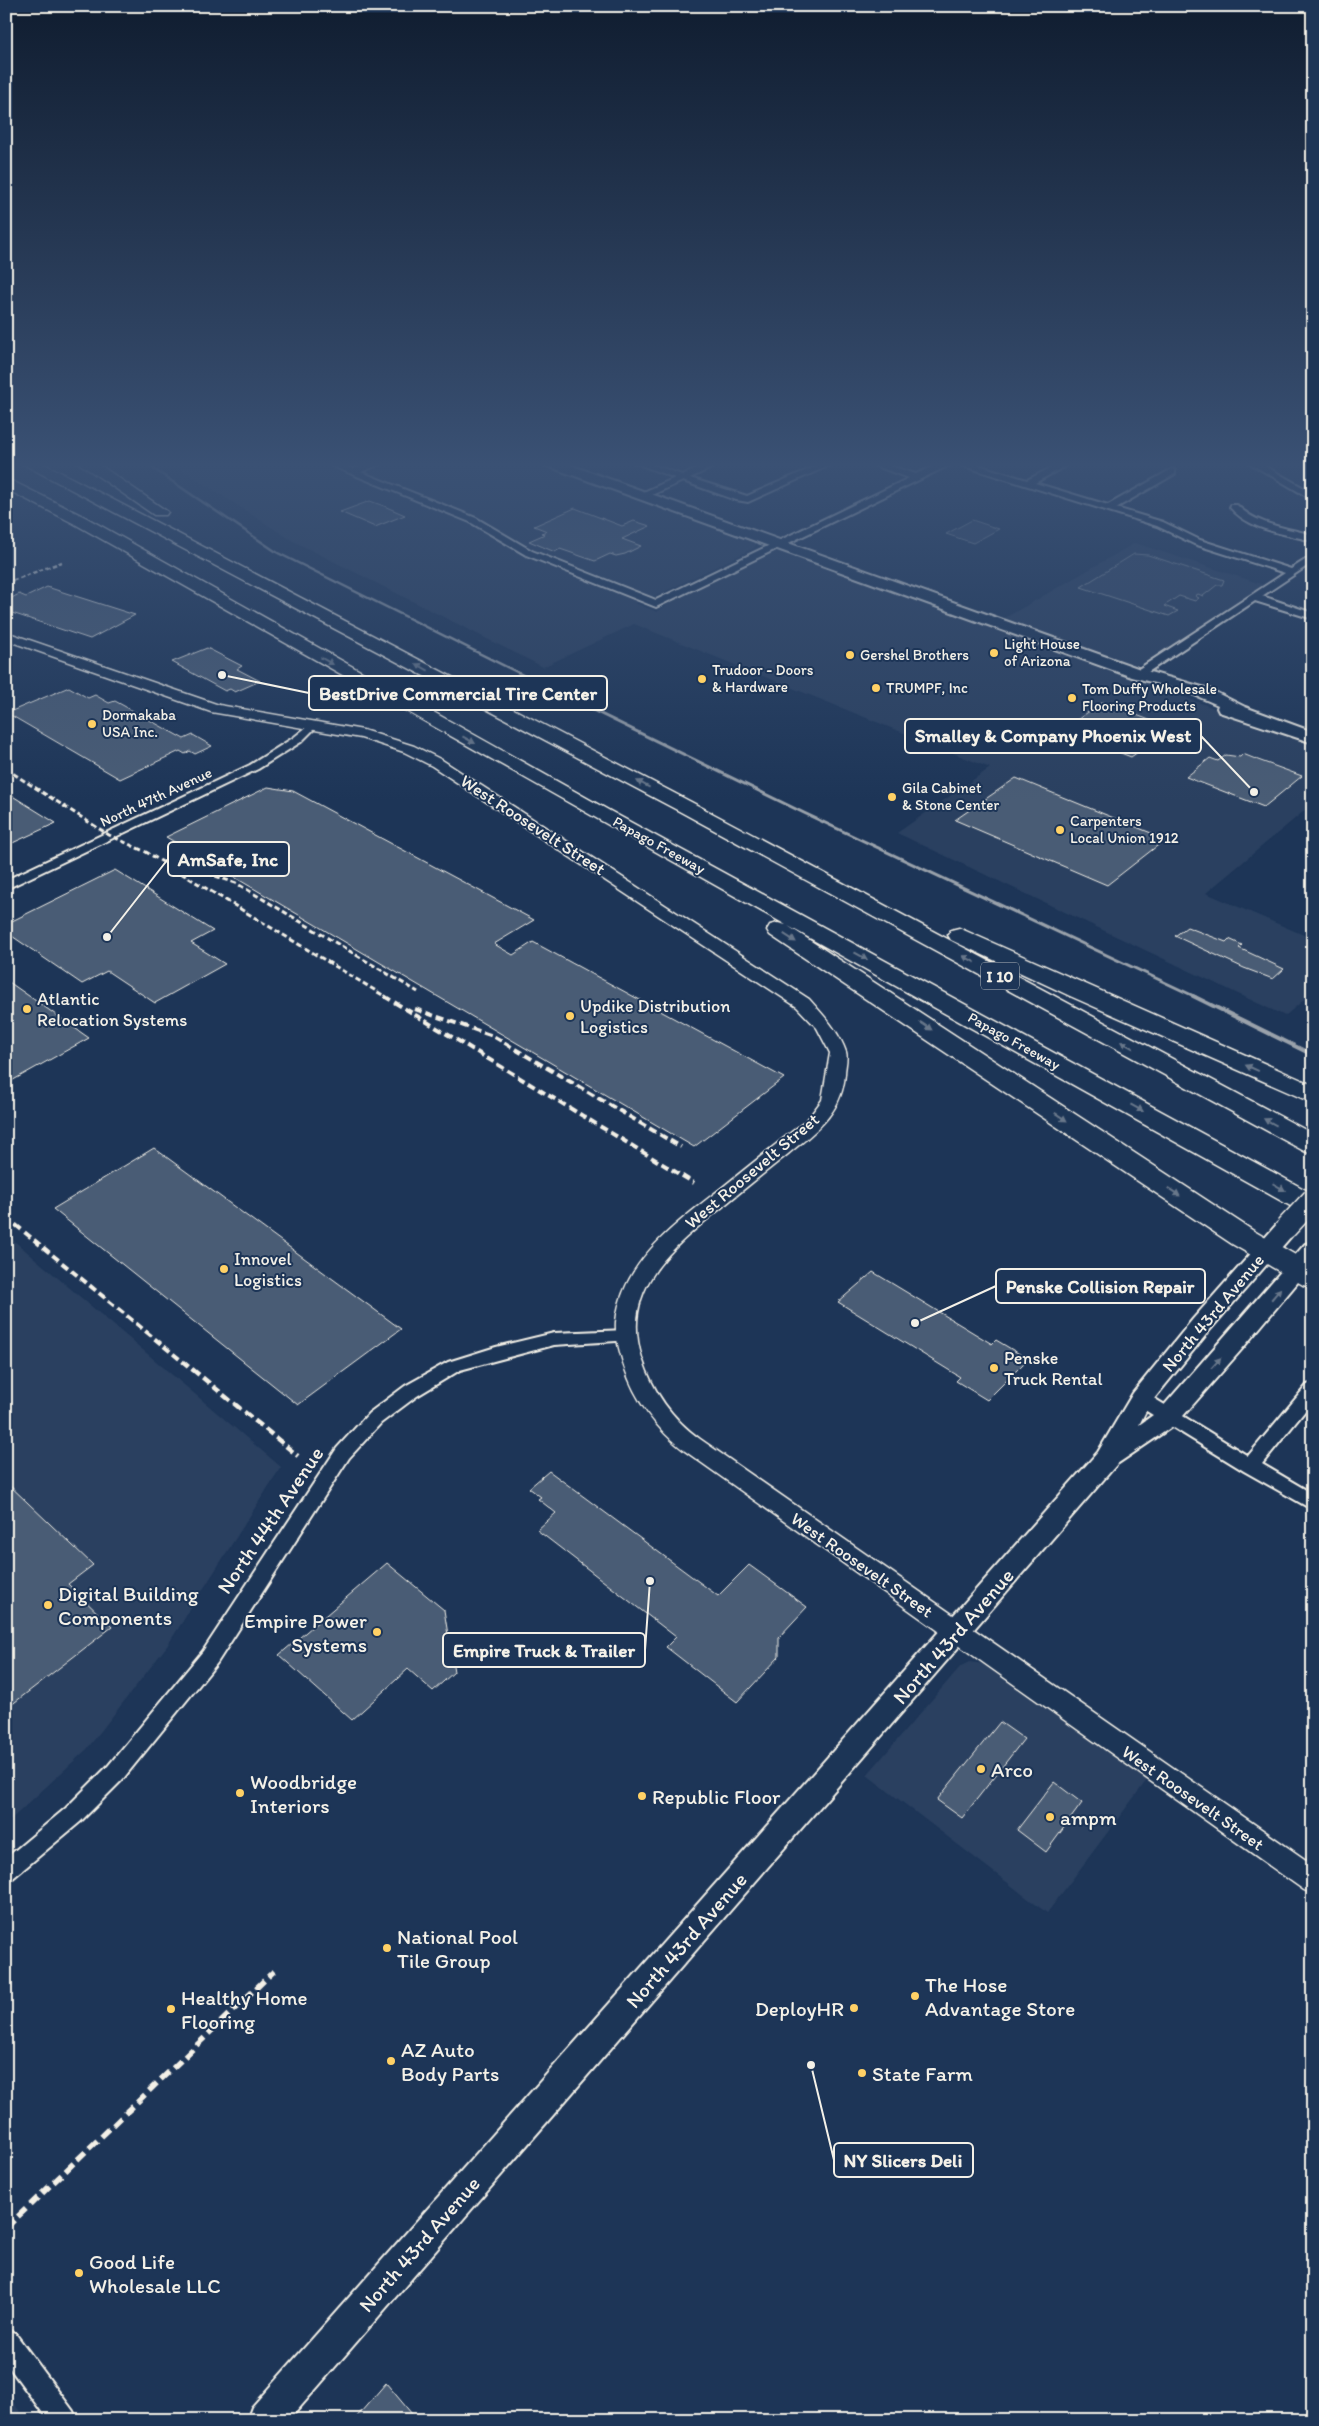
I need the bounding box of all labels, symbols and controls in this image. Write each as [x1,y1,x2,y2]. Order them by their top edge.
place label: Light House of Arizona [1004,635,1080,670]
place label: Gershel Brothers [860,646,969,664]
marker: Light House of Arizona [988,647,1000,659]
marker: Gershel Brothers [844,649,856,661]
one-way arrow [319,657,334,665]
place label: Trudoor - Doors & Hardware [712,661,814,696]
one-way arrow [415,663,430,671]
marker: Trudoor - Doors & Hardware [696,673,708,685]
callout: BestDrive Commercial Tire Center [309,676,607,710]
place label: TRUMPF, Inc [886,679,968,697]
place label: Tom Duffy Wholesale Flooring Products [1082,680,1217,715]
text: BestDrive Commercial Tire Center [319,682,597,705]
marker: TRUMPF, Inc [870,682,882,694]
marker: Tom Duffy Wholesale Flooring Products [1066,692,1078,704]
place label: Dormakaba USA Inc. [102,706,176,741]
marker: Dormakaba USA Inc. [86,718,98,730]
callout: Smalley & Company Phoenix West [905,719,1201,753]
text: Smalley & Company Phoenix West [915,724,1191,747]
one-way arrow [462,735,475,744]
street label: North 47th Avenue [97,763,215,831]
street label: West Roosevelt Street [456,770,610,880]
place label: Gila Cabinet & Stone Center [902,779,999,814]
one-way arrow [636,780,651,788]
marker: Gila Cabinet & Stone Center [886,791,898,803]
street label: Papago Freeway [610,812,708,878]
place label: Carpenters Local Union 1912 [1070,812,1179,847]
marker: Carpenters Local Union 1912 [1054,824,1066,836]
callout: AmSafe, Inc [168,842,289,876]
text: AmSafe, Inc [177,848,278,871]
one-way arrow [783,933,797,943]
one-way arrow [854,952,867,961]
one-way arrow [961,955,976,963]
road number: I 10 [981,962,1019,989]
place label: Atlantic Relocation Systems [37,988,187,1031]
place label: Updike Distribution Logistics [580,995,731,1038]
marker: Atlantic Relocation Systems [21,1003,33,1015]
street label: Papago Freeway [965,1008,1063,1074]
marker: Updike Distribution Logistics [564,1010,576,1022]
one-way arrow [920,1022,933,1031]
one-way arrow [1120,1041,1134,1049]
one-way arrow [1245,1064,1259,1072]
one-way arrow [1130,1104,1143,1113]
street label: West Roosevelt Street [680,1108,824,1234]
one-way arrow [1055,1112,1068,1122]
one-way arrow [1263,1118,1277,1126]
one-way arrow [1272,1182,1286,1191]
one-way arrow [1167,1187,1181,1197]
place label: Innovel Logistics [234,1248,302,1291]
street label: North 43rd Avenue [1157,1249,1269,1377]
marker: Innovel Logistics [218,1263,230,1275]
callout: Penske Collision Repair [996,1269,1205,1303]
text: Penske Collision Repair [1006,1275,1195,1298]
one-way arrow [1270,1287,1281,1300]
place label: Penske Truck Rental [1004,1347,1103,1390]
one-way arrow [1210,1358,1222,1370]
marker: Penske Truck Rental [988,1362,1000,1374]
street label: North 44th Avenue [211,1442,329,1598]
street label: West Roosevelt Street [787,1508,938,1623]
street label: North 43rd Avenue [887,1563,1019,1709]
place label: Digital Building Components [58,1581,199,1630]
marker: Digital Building Components [42,1599,54,1611]
place label: Empire Power Systems [244,1608,367,1657]
marker: Empire Power Systems [371,1626,383,1638]
callout: Empire Truck & Trailer [443,1633,645,1667]
text: Empire Truck & Trailer [453,1639,635,1662]
street label: West Roosevelt Street [1118,1741,1269,1856]
place label: Arco [991,1757,1033,1782]
marker: Arco [975,1763,987,1775]
place label: Woodbridge Interiors [250,1769,357,1818]
place label: Republic Floor [652,1784,781,1809]
marker: Woodbridge Interiors [234,1787,246,1799]
marker: Republic Floor [636,1790,648,1802]
place label: ampm [1060,1805,1117,1830]
marker: ampm [1044,1811,1056,1823]
street label: North 43rd Avenue [620,1867,752,2013]
place label: National Pool Tile Group [397,1924,518,1973]
marker: National Pool Tile Group [381,1942,393,1954]
place label: The Hose Advantage Store [925,1972,1075,2021]
place label: Healthy Home Flooring [181,1985,308,2034]
marker: The Hose Advantage Store [909,1990,921,2002]
place label: DeployHR [755,1996,844,2021]
marker: DeployHR [848,2002,860,2014]
marker: Healthy Home Flooring [165,2003,177,2015]
place label: AZ Auto Body Parts [401,2037,499,2086]
marker: AZ Auto Body Parts [385,2055,397,2067]
place label: State Farm [872,2061,973,2086]
marker: State Farm [856,2067,868,2079]
callout: NY Slicers Deli [834,2143,973,2177]
text: NY Slicers Deli [844,2149,963,2172]
street label: North 43rd Avenue [353,2171,485,2317]
place label: Good Life Wholesale LLC [89,2249,221,2298]
marker: Good Life Wholesale LLC [73,2267,85,2279]

